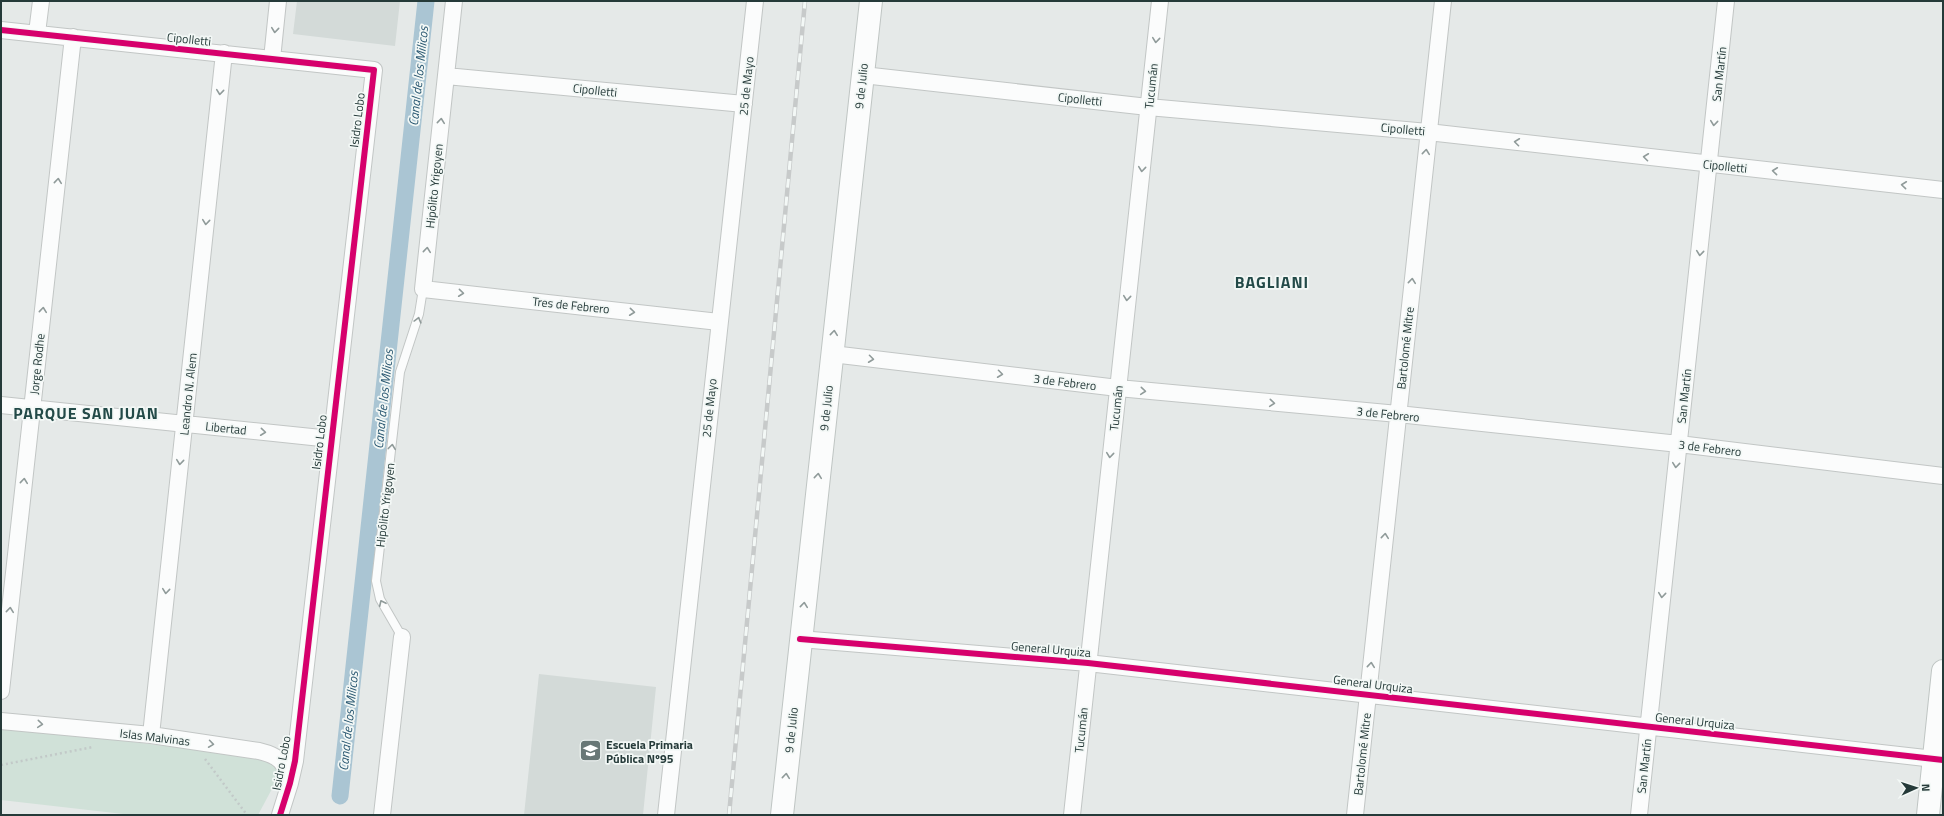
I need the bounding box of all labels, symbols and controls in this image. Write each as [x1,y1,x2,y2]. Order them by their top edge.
water label: Canal de los Milicos [403,24,433,127]
street label: Cipolletti [166,27,212,51]
one-way arrow [271,27,280,33]
one-way arrow [1151,37,1160,43]
street label: San Martín [1707,46,1731,102]
street label: 25 de Mayo [733,56,759,116]
street label: 9 de Julio [849,62,873,110]
street label: Tucumán [1139,62,1163,110]
street label: Cipolletti [572,78,618,102]
street label: Cipolletti [1057,87,1103,111]
one-way arrow [215,89,224,95]
street label: Isidro Lobo [344,91,370,149]
one-way arrow [436,118,445,124]
street label: Cipolletti [1380,118,1426,140]
one-way arrow [1709,120,1718,126]
one-way arrow [1514,138,1520,147]
street label: Hipólito Yrigoyen [420,143,448,229]
one-way arrow [1421,149,1430,155]
one-way arrow [1643,153,1649,162]
street label: Cipolletti [1702,154,1748,178]
one-way arrow [1137,166,1146,172]
one-way arrow [1772,167,1778,176]
one-way arrow [53,178,62,184]
one-way arrow [1901,181,1907,190]
one-way arrow [202,218,211,225]
one-way arrow [422,247,431,253]
one-way arrow [1695,250,1704,256]
district label: BAGLIANI [1235,270,1309,294]
one-way arrow [1407,278,1416,284]
one-way arrow [458,288,464,297]
street label: Tres de Febrero [531,291,611,319]
one-way arrow [1123,295,1132,301]
street label: Bartolomé Mitre [1391,306,1419,390]
one-way arrow [39,307,48,313]
one-way arrow [629,307,635,316]
one-way arrow [413,317,422,324]
one-way arrow [830,330,839,336]
street label: Jorge Rodhe [24,333,50,395]
water label: Canal de los Milicos [368,347,398,450]
street label: Leandro N. Alem [174,352,202,436]
one-way arrow [868,354,874,363]
street label: San Martín [1672,368,1696,424]
one-way arrow [997,369,1003,378]
street label: 3 de Febrero [1032,369,1098,395]
street label: 25 de Mayo [696,378,722,438]
street label: 9 de Julio [814,384,838,432]
street label: Tucumán [1104,384,1128,432]
one-way arrow [1140,386,1146,395]
one-way arrow [1269,398,1275,407]
district label: PARQUE SAN JUAN [13,401,159,425]
street label: 3 de Febrero [1356,401,1420,427]
street label: Isidro Lobo [306,413,332,471]
street label: Libertad [204,416,248,440]
one-way arrow [260,427,266,436]
street label: 3 de Febrero [1677,435,1743,461]
one-way arrow [387,444,396,450]
one-way arrow [1106,452,1115,458]
one-way arrow [176,459,185,465]
street label: Hipólito Yrigoyen [370,462,400,548]
one-way arrow [1672,462,1681,468]
one-way arrow [814,473,823,479]
one-way arrow [20,478,29,484]
one-way arrow [1380,533,1389,539]
one-way arrow [162,588,171,594]
one-way arrow [1658,592,1667,598]
one-way arrow [379,600,387,607]
one-way arrow [799,602,808,608]
one-way arrow [5,607,14,613]
street label: General Urquiza [1010,636,1092,662]
one-way arrow [1366,662,1375,668]
water label: Canal de los Milicos [333,669,363,772]
street label: General Urquiza [1332,670,1414,698]
street label: 9 de Julio [779,706,803,754]
street label: Tucumán [1069,706,1093,754]
street label: General Urquiza [1654,707,1736,735]
street label: Bartolomé Mitre [1348,712,1376,796]
one-way arrow [37,720,43,729]
street label: Islas Malvinas [119,723,192,751]
street label: Isidro Lobo [266,734,296,792]
place label: Escuela Primaria Pública Nº95 [606,735,693,768]
school or university icon: Escuela Primaria Pública Nº95 [577,738,603,764]
street label: San Martín [1632,738,1656,794]
one-way arrow [208,739,214,748]
north arrow [1896,768,1936,808]
one-way arrow [782,773,791,779]
text: N [1918,783,1934,792]

